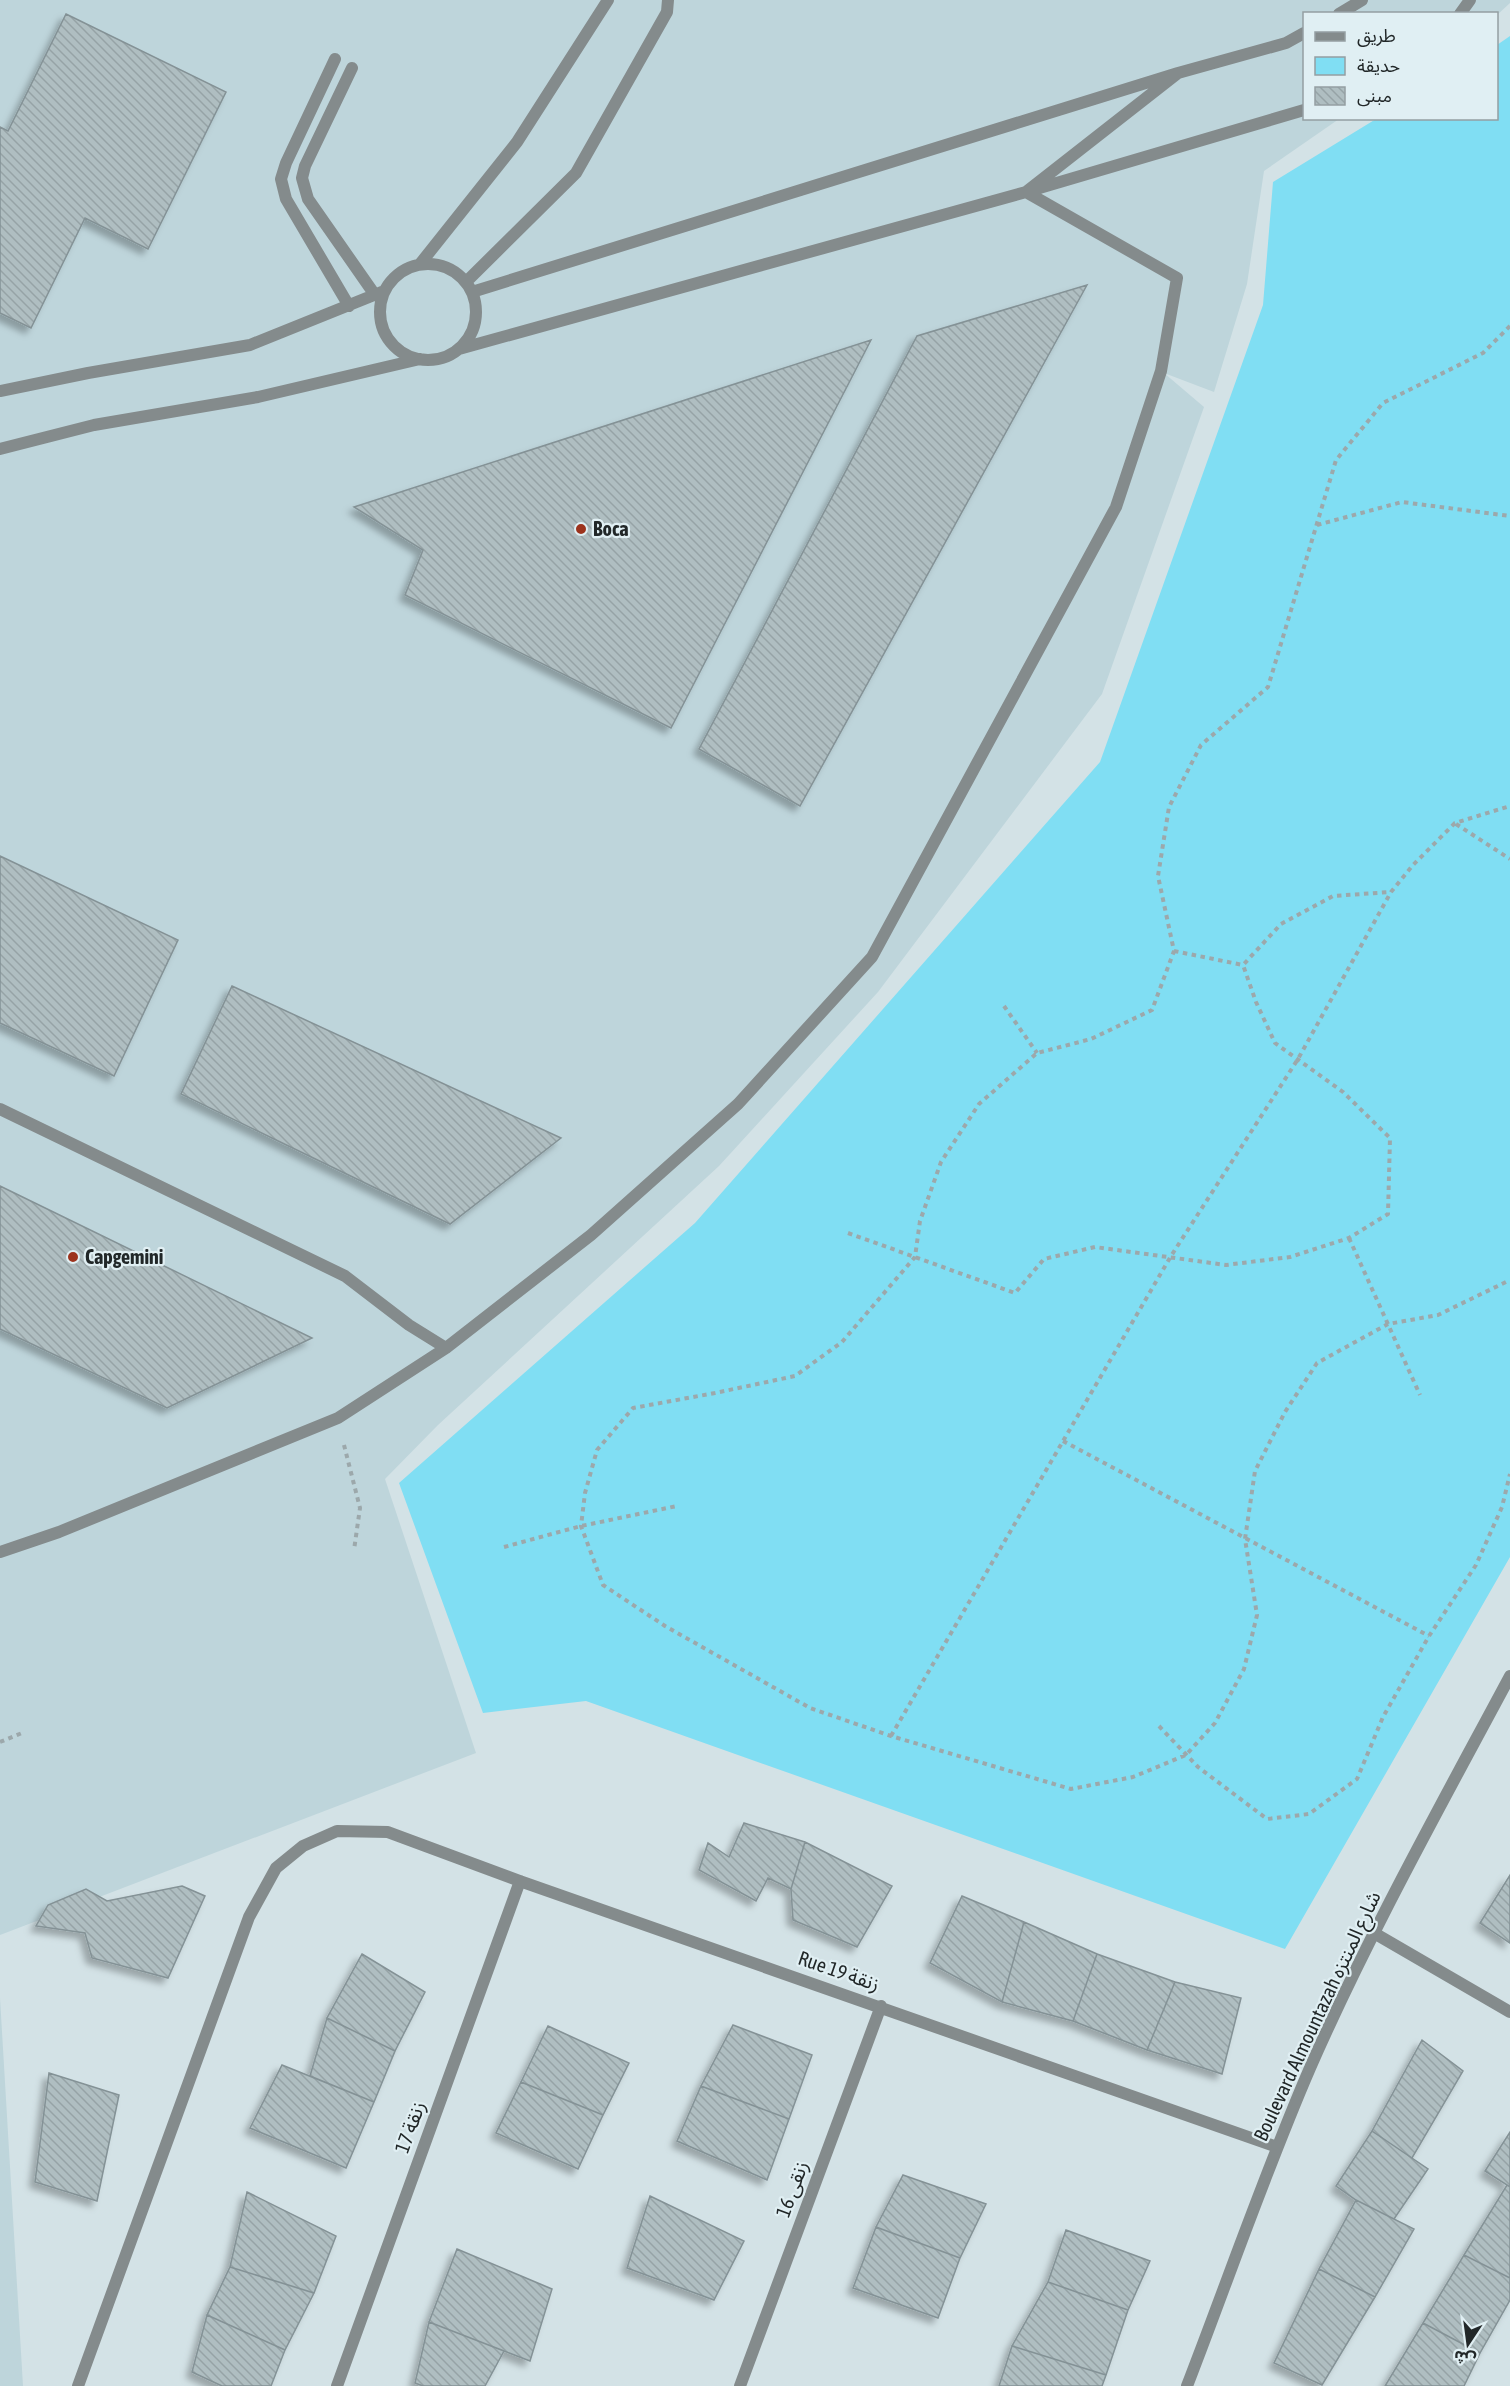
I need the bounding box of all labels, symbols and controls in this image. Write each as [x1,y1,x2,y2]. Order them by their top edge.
legend [1303,12,1498,120]
text: طريق [1357,25,1396,47]
text: حديقة [1357,55,1400,76]
text: مبنى [1357,85,1392,107]
place label: Boca [593,517,629,540]
marker: Boca [574,522,588,536]
place label: Capgemini [85,1245,163,1268]
marker: Capgemini [66,1250,80,1264]
street label: Boulevard Almountazah شارع المنتزه [1248,1887,1388,2146]
street label: Rue 19 زنقة [795,1946,883,1996]
street label: زنقة 17 [390,2098,430,2156]
street label: زنقى 16 [771,2158,813,2220]
north arrow [1438,2314,1498,2374]
text: ش [1452,2346,1478,2370]

